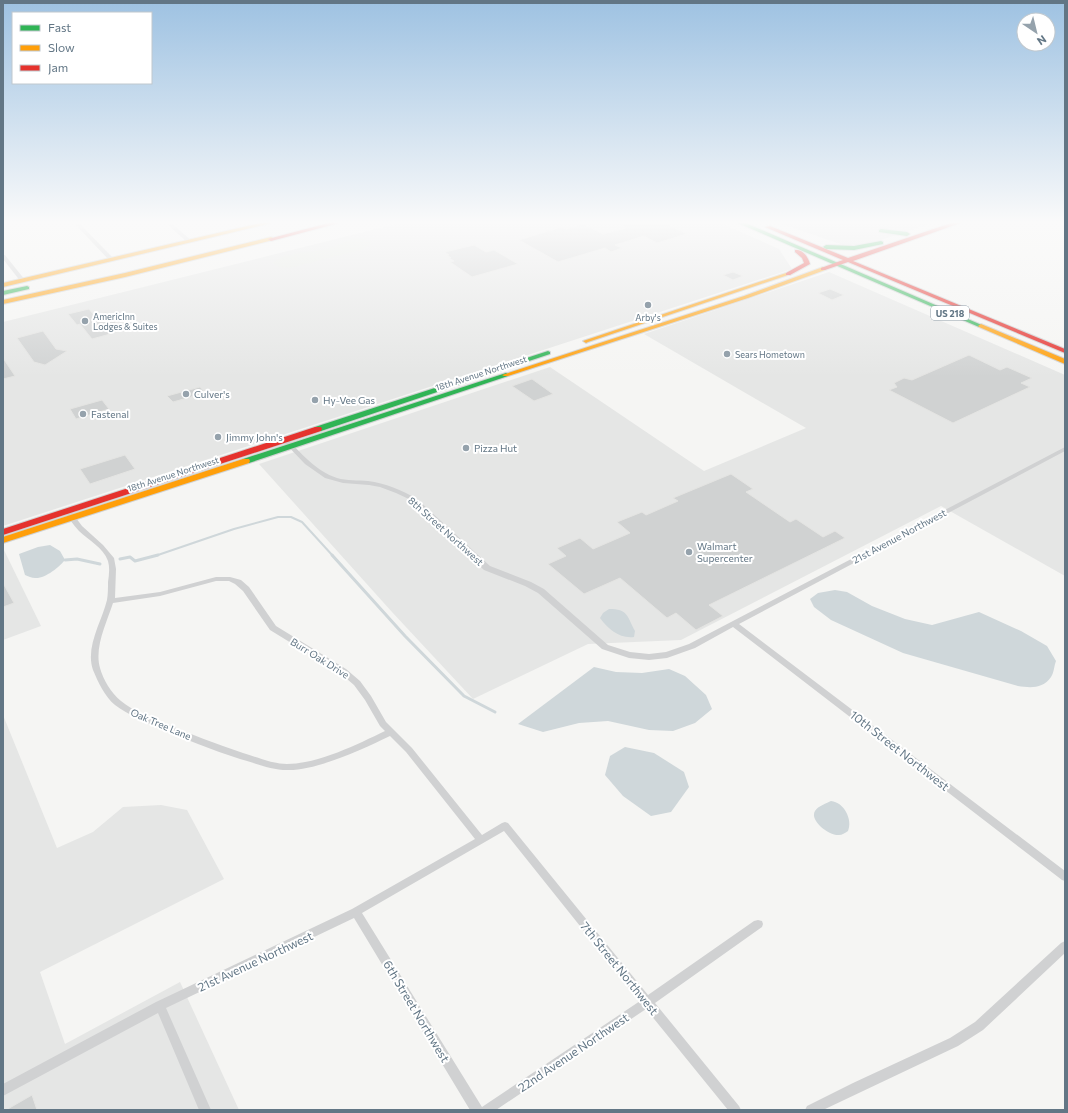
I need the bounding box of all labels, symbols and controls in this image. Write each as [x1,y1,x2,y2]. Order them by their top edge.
legend [12,12,152,84]
north arrow [1016,12,1056,52]
text: Fast [48,20,71,34]
text: N [1035,33,1049,48]
text: Slow [48,40,75,54]
text: Jam [48,60,68,75]
marker: Arby's [643,300,653,310]
road number: US 218 [931,306,969,320]
place label: AmericInn Lodges & Suites [93,311,158,332]
place label: Arby's [635,312,661,323]
marker: AmericInn Lodges & Suites [80,316,90,326]
marker: Sears Hometown [722,349,732,359]
place label: Sears Hometown [735,349,805,360]
street label: 18th Avenue Northwest [434,353,528,393]
place label: Culver's [194,388,230,400]
marker: Culver's [181,389,191,399]
place label: Hy-Vee Gas [323,394,376,406]
marker: Hy-Vee Gas [310,395,320,405]
place label: Fastenal [91,408,129,420]
marker: Fastenal [78,409,88,419]
place label: Jimmy John's [226,431,283,443]
marker: Jimmy John's [213,432,223,442]
place label: Pizza Hut [474,442,517,454]
marker: Pizza Hut [461,443,471,453]
street label: 18th Avenue Northwest [126,454,220,494]
street label: 8th Street Northwest [406,494,486,568]
street label: 21st Avenue Northwest [850,506,948,566]
place label: Walmart Supercenter [697,540,753,564]
marker: Walmart Supercenter [684,547,694,557]
street label: Burr Oak Drive [288,635,352,681]
street label: Oak Tree Lane [129,706,193,742]
street label: 10th Street Northwest [848,707,952,793]
street label: 7th Street Northwest [578,919,662,1017]
street label: 21st Avenue Northwest [195,928,315,994]
street label: 6th Street Northwest [381,958,453,1065]
street label: 22nd Avenue Northwest [515,1010,631,1094]

